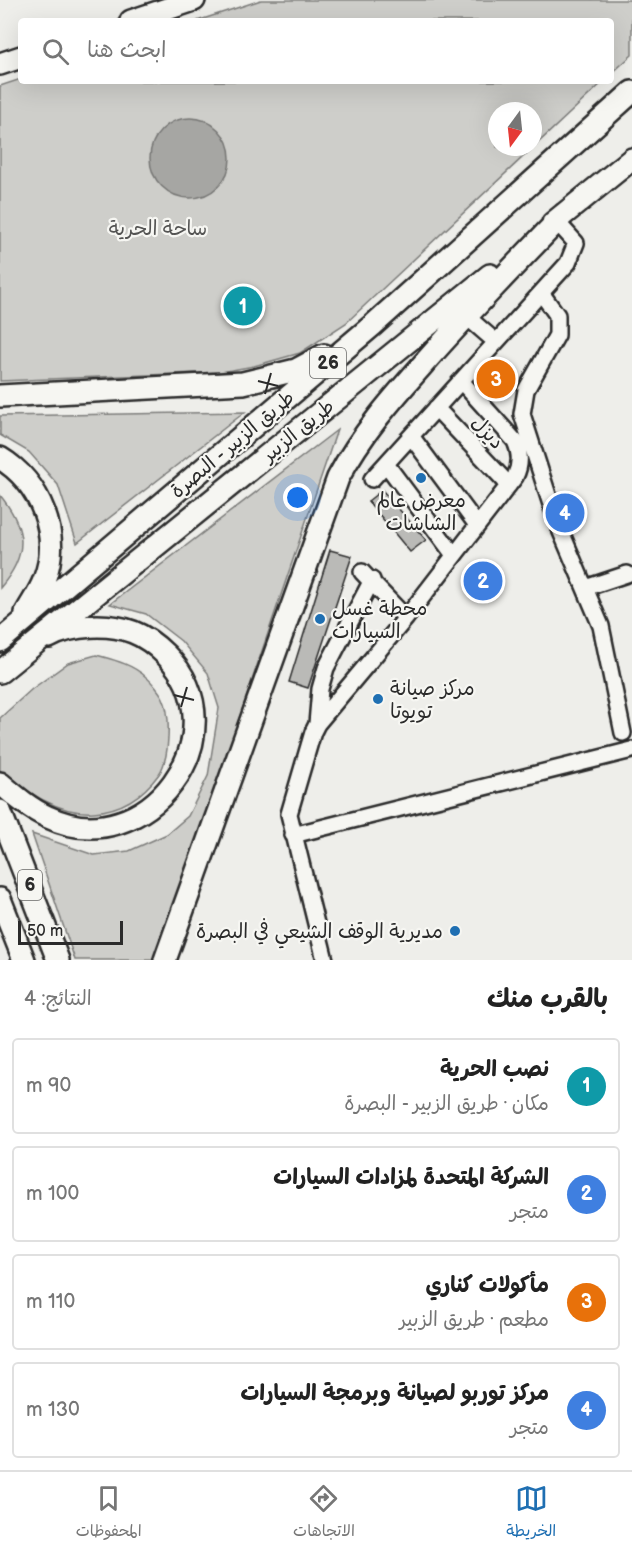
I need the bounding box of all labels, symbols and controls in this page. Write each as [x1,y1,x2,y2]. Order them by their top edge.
search box [18,18,614,84]
icon: search [39,35,72,68]
text: ابحث هنا [87,37,167,64]
north arrow [488,102,542,156]
park label: ساحة الحرية [109,217,207,241]
pin: 1 [224,284,262,328]
road number: 26 [310,348,346,378]
pin: 3 [476,356,516,401]
street label: طريق الزبير - البصرة [166,386,300,504]
street label: طريق الزبير [256,394,340,468]
street label: ديزل [466,411,509,454]
marker: معرض عالم الشاشات [414,471,428,485]
your location [283,483,312,512]
place label: معرض عالم الشاشات [376,489,466,536]
pin: 4 [546,490,584,536]
pin: 2 [464,558,502,604]
place label: محطة غسل السيارات [332,597,427,644]
marker: محطة غسل السيارات [313,612,327,626]
place label: مركز صيانة تويوتا [390,677,475,724]
marker: مركز صيانة تويوتا [371,692,385,706]
road number: 6 [18,870,42,900]
scale bar [18,918,123,946]
place label: مديرية الوقف الشيعي في البصرة [196,918,443,949]
text: 50 m [27,922,63,941]
marker: مديرية الوقف الشيعي في البصرة [448,924,462,938]
text: بالقرب منك [487,984,608,1015]
text: النتائج: 4 [24,987,92,1011]
text: نصب الحرية [440,1056,549,1083]
text: 90 m [26,1074,71,1098]
text: 1 [582,1074,591,1098]
text: مكان · طريق الزبير - البصرة [344,1092,549,1116]
text: الشركة المتحدة لمزادات السيارات [273,1164,549,1191]
text: 100 m [26,1182,79,1206]
text: 2 [581,1182,593,1206]
text: متجر [510,1200,549,1224]
text: مأكولات كناري [425,1272,549,1299]
text: 110 m [26,1290,75,1314]
text: 3 [581,1290,592,1314]
text: مطعم · طريق الزبير [400,1308,549,1332]
text: مركز توربو لصيانة وبرمجة السيارات [240,1380,549,1407]
text: 130 m [26,1398,80,1422]
text: 4 [581,1398,592,1422]
text: متجر [510,1416,549,1440]
tab: المحفوظات [76,1482,142,1545]
tab: الاتجاهات [293,1482,355,1545]
tab: الخريطة [506,1482,556,1545]

